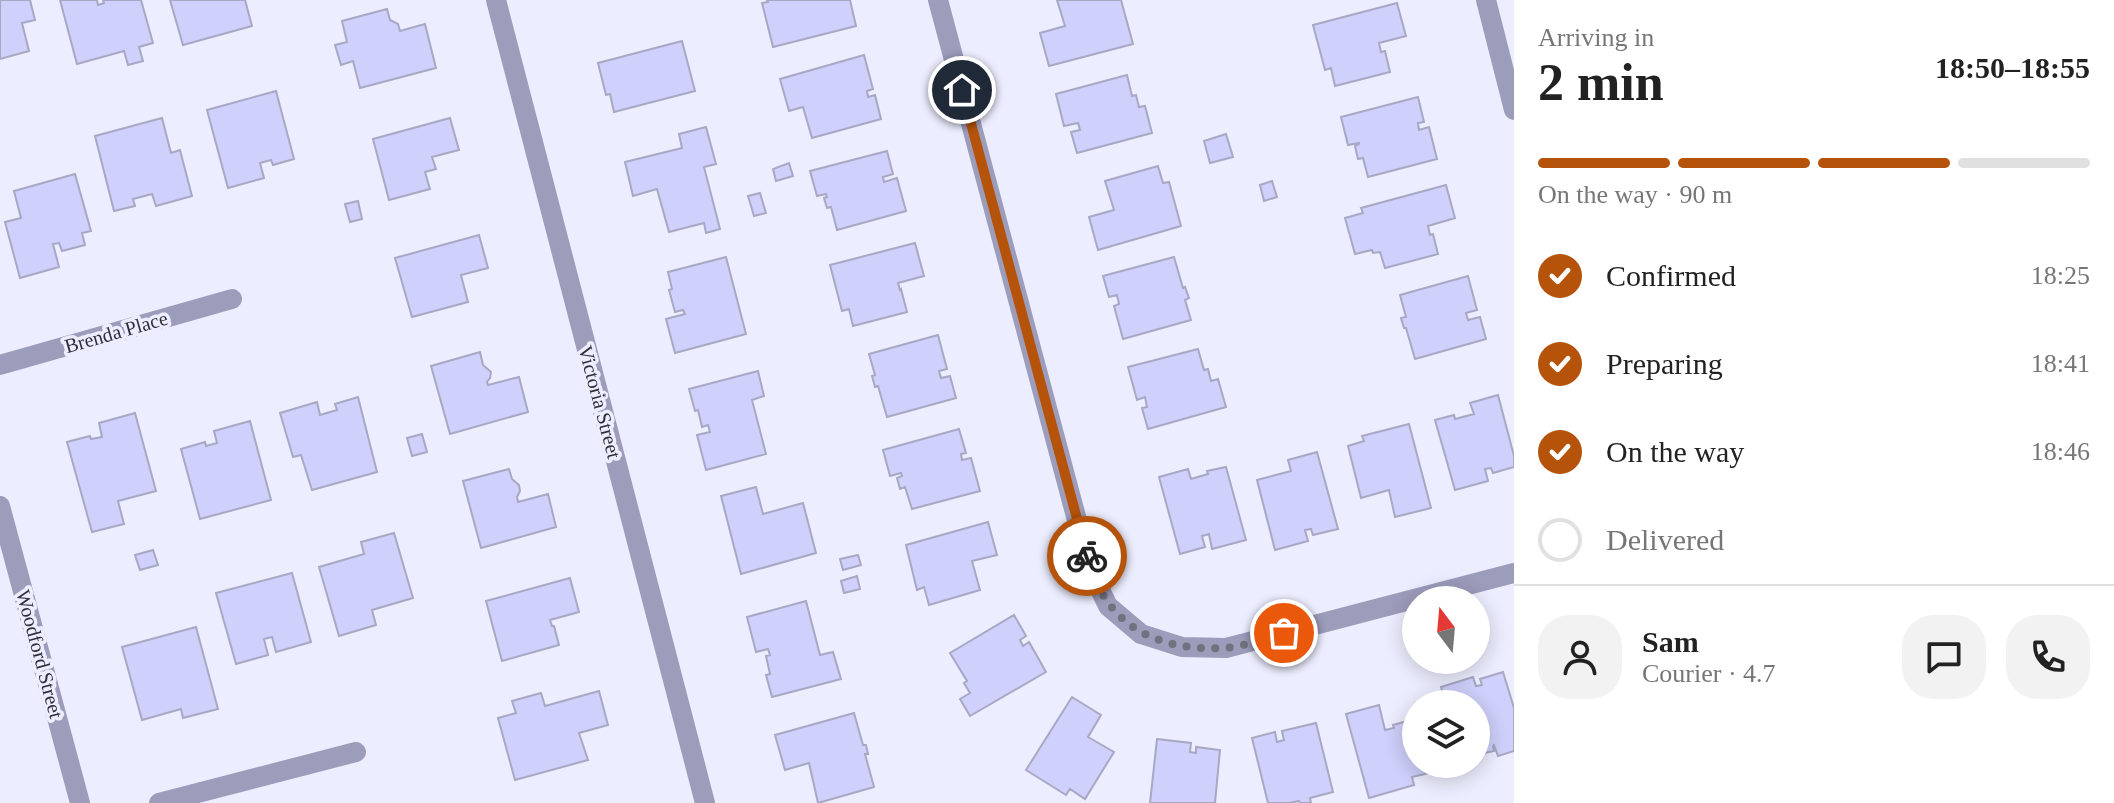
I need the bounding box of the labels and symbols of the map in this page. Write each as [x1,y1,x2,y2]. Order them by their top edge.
pin [928,56,996,124]
street label: Brenda Place [62,307,170,357]
street label: Victoria Street [574,343,626,461]
courier [1047,516,1127,596]
north arrow [1402,586,1490,674]
street label: Woodford Street [12,587,68,721]
pin [1250,599,1318,667]

